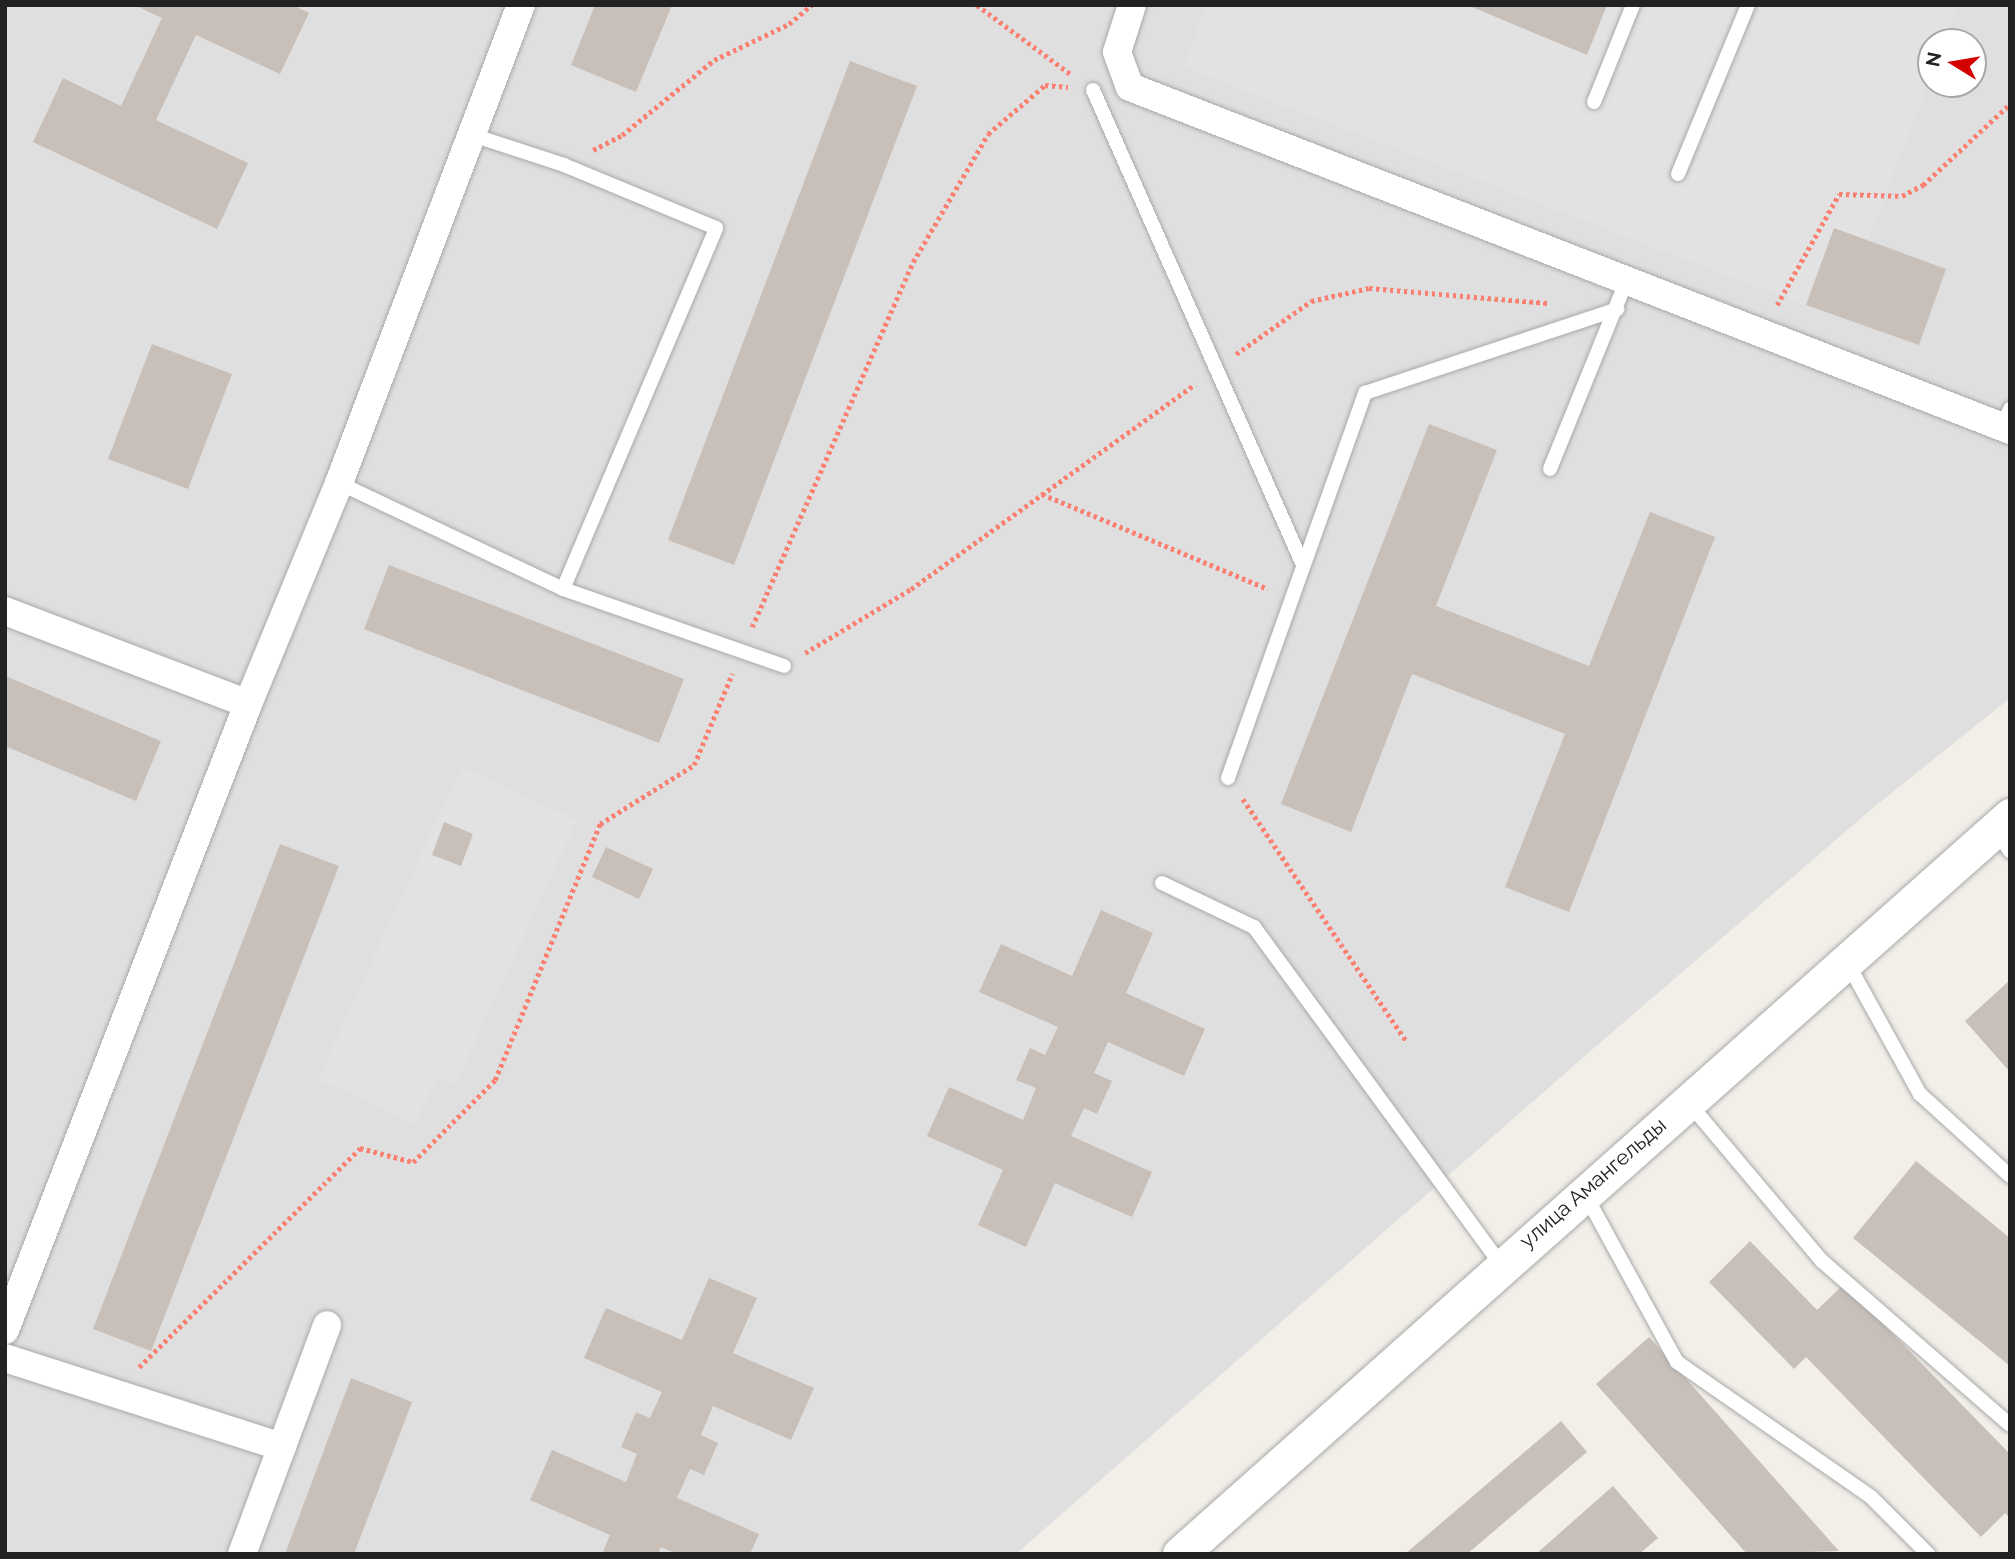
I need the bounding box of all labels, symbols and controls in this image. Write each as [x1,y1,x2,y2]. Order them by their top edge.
north arrow [1917,28,1987,98]
text: N [1921,50,1946,69]
street label: улица Амангельды [1514,1112,1672,1254]

